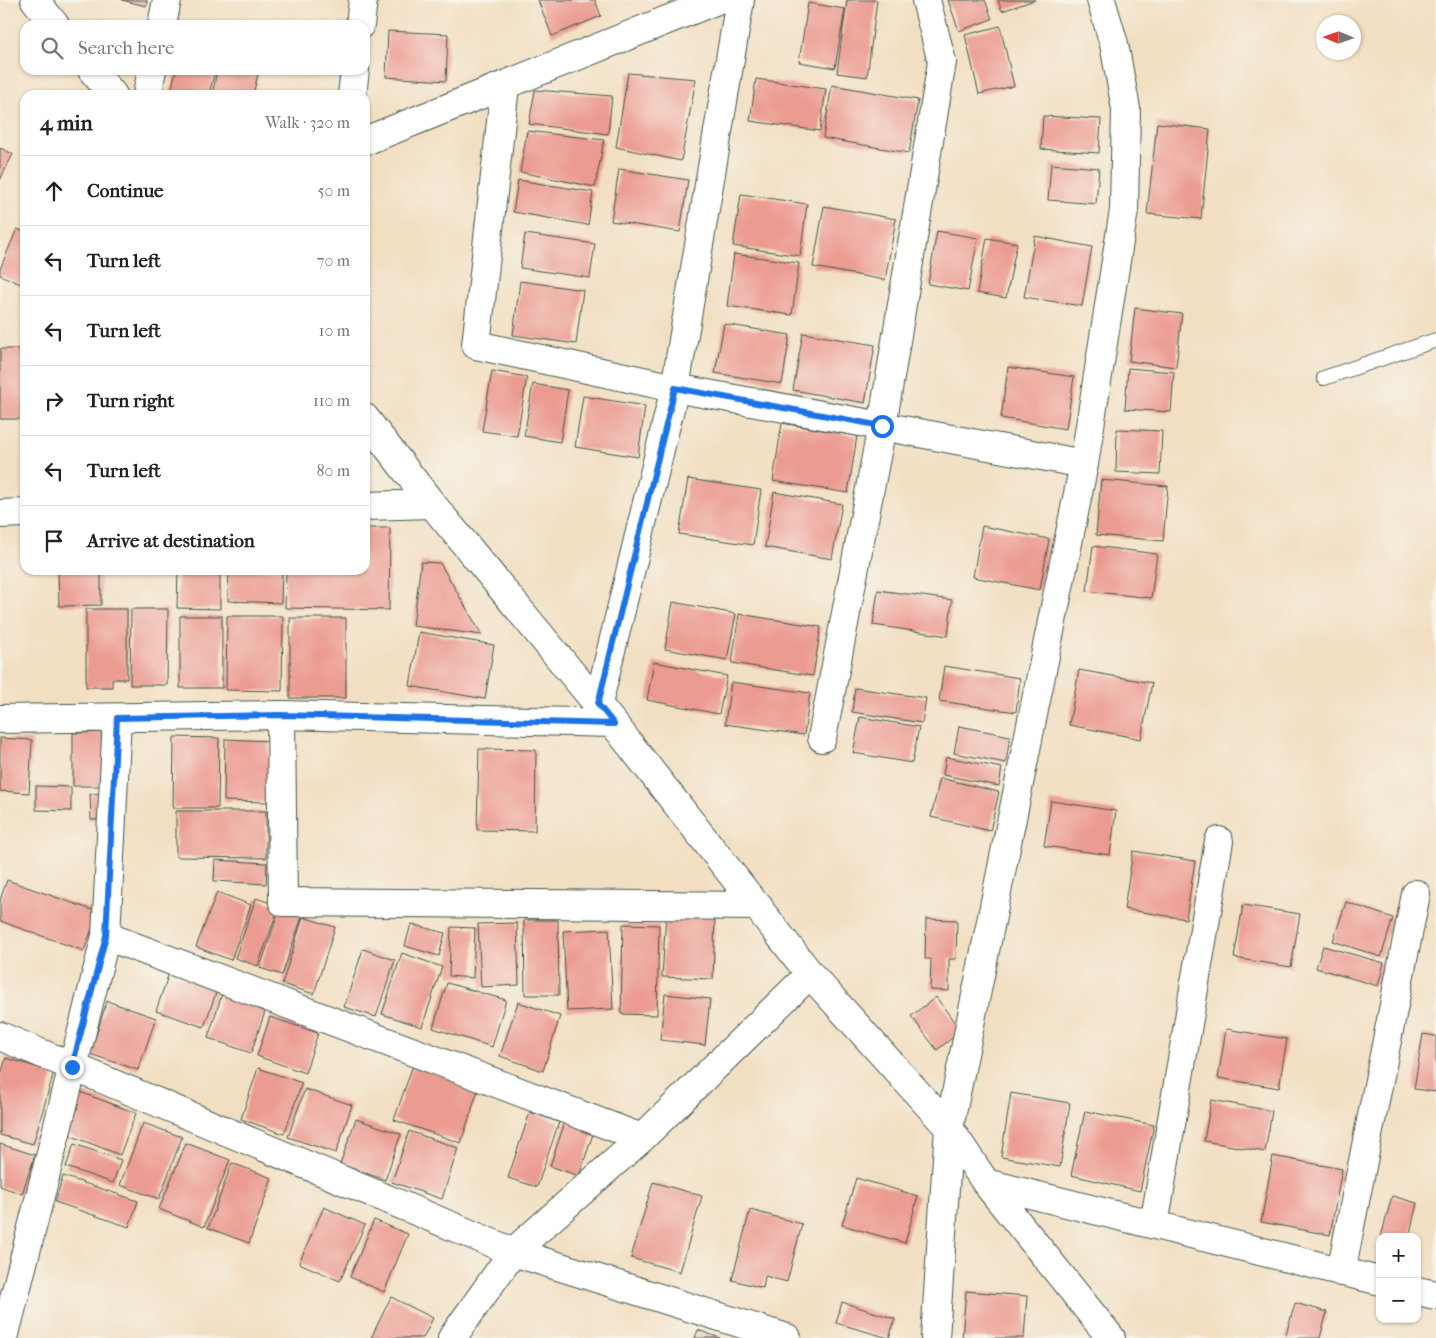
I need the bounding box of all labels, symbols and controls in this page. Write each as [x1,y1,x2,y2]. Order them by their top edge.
north arrow [1316,15,1361,60]
search box [20,20,370,75]
icon: search [38,34,66,62]
text: Search here [78,37,174,59]
text: 4 min [40,111,93,135]
text: Walk · 320 m [265,113,350,132]
icon: ahead [40,177,68,205]
text: Continue [87,180,163,202]
text: 50 m [318,181,350,200]
icon: left [40,247,68,275]
text: Turn left [87,250,161,272]
text: 70 m [317,251,350,270]
icon: left [40,317,68,345]
text: Turn left [87,320,161,342]
text: 10 m [319,321,350,340]
icon: right [40,387,68,415]
text: Turn right [87,390,174,412]
text: 110 m [313,391,350,410]
route start [871,415,894,438]
icon: left [40,457,68,485]
text: Turn left [87,460,161,482]
text: 80 m [316,461,350,480]
icon: arrive [40,527,68,555]
text: Arrive at destination [87,530,255,552]
route end [61,1056,84,1079]
map controls [1376,1233,1421,1323]
button: + [1376,1233,1421,1278]
button: − [1376,1278,1421,1323]

